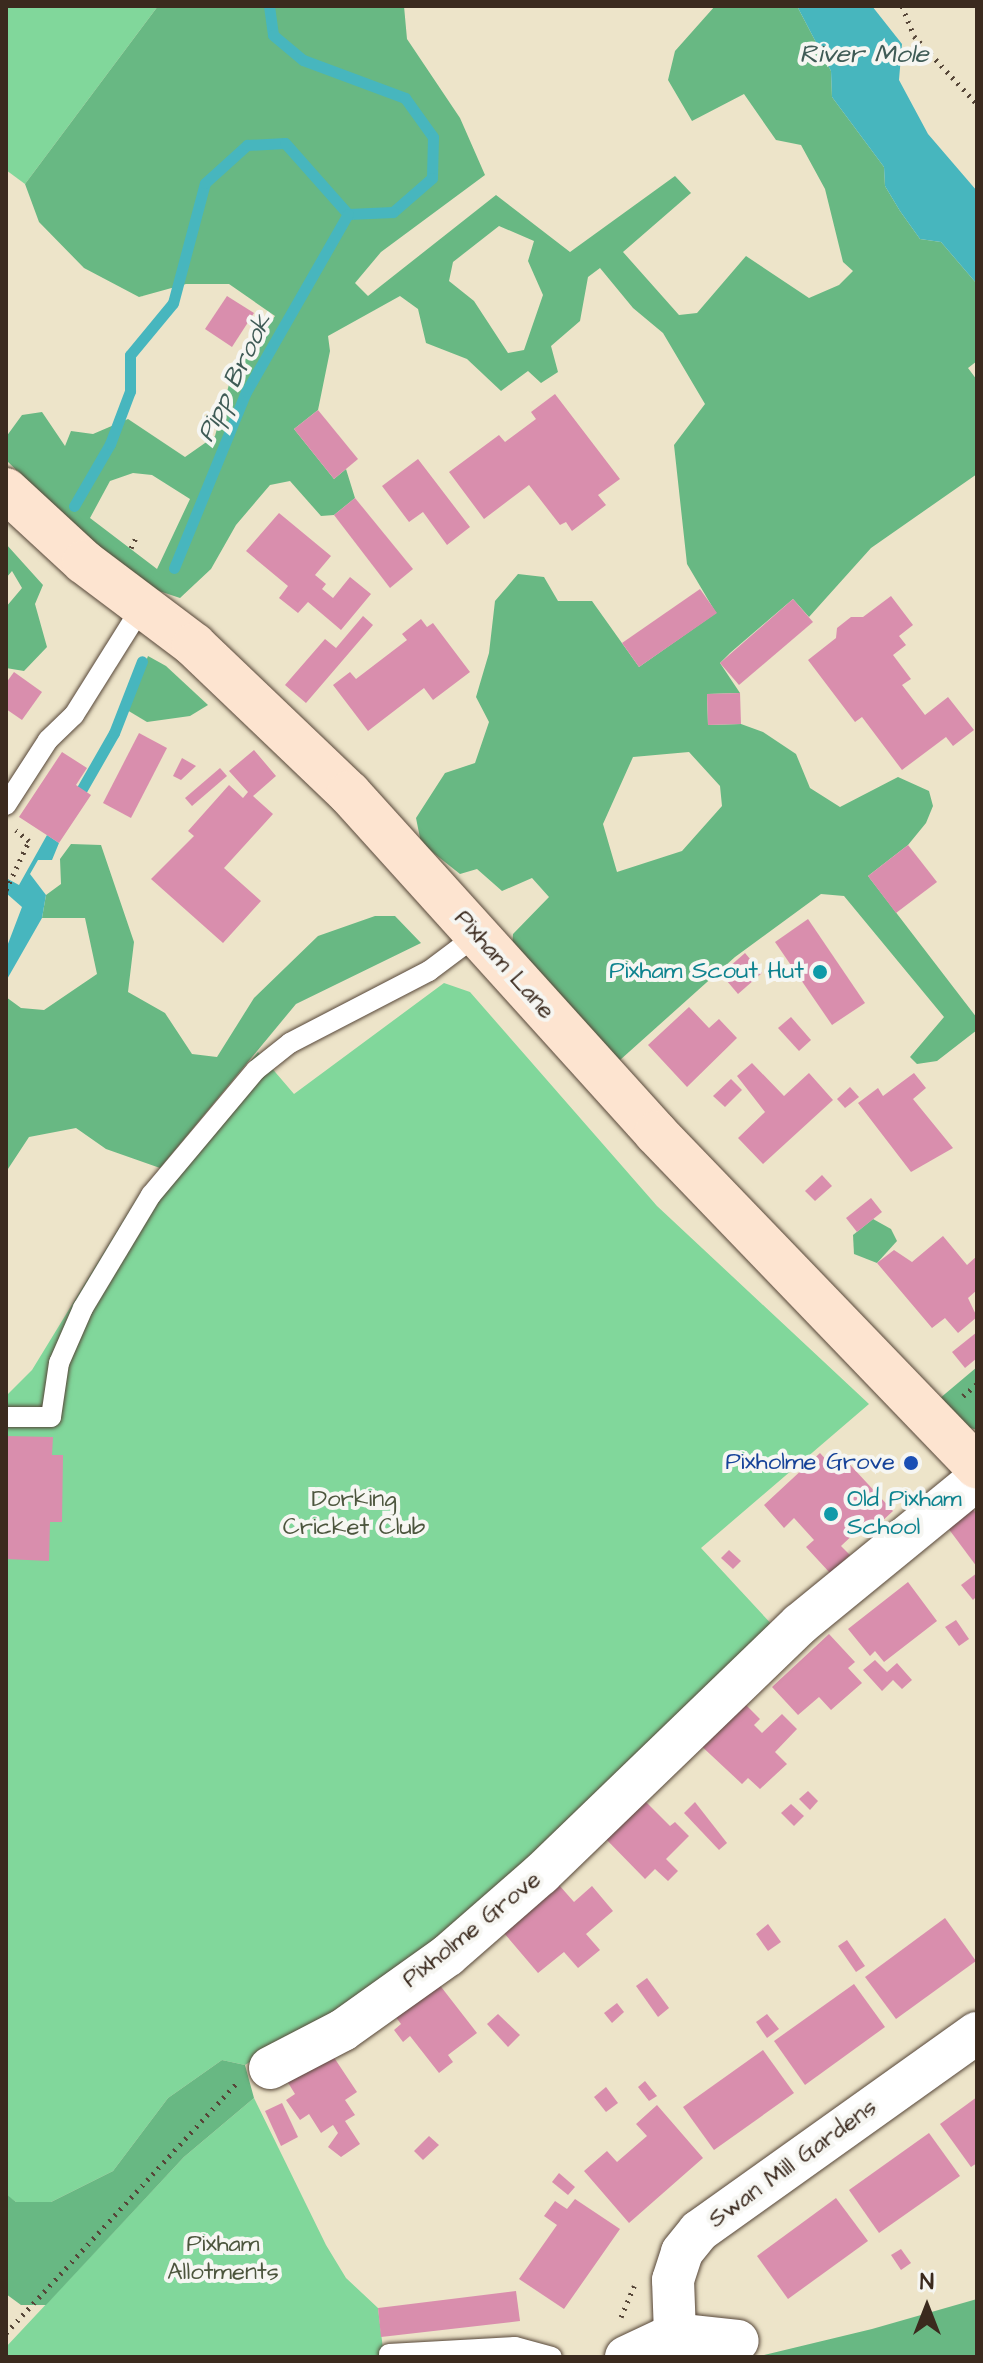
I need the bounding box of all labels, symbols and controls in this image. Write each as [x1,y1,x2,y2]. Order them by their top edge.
water label: River Mole [799,39,929,71]
water label: Pipp Brook [191,309,279,447]
street label: Pixham Lane [448,905,560,1025]
place label: Pixham Scout Hut [609,958,804,986]
marker: Pixham Scout Hut [811,963,829,981]
place label: Pixholme Grove [726,1449,895,1477]
marker: Pixholme Grove [902,1454,920,1472]
park label: Dorking Cricket Club [283,1486,425,1542]
place label: Old Pixham School [847,1486,962,1542]
marker: Old Pixham School [822,1505,840,1523]
street label: Pixholme Grove [397,1865,547,1995]
street label: Swan Mill Gardens [703,2093,883,2235]
park label: Pixham Allotments [167,2231,279,2287]
north arrow [887,2267,967,2347]
text: N [920,2267,934,2298]

